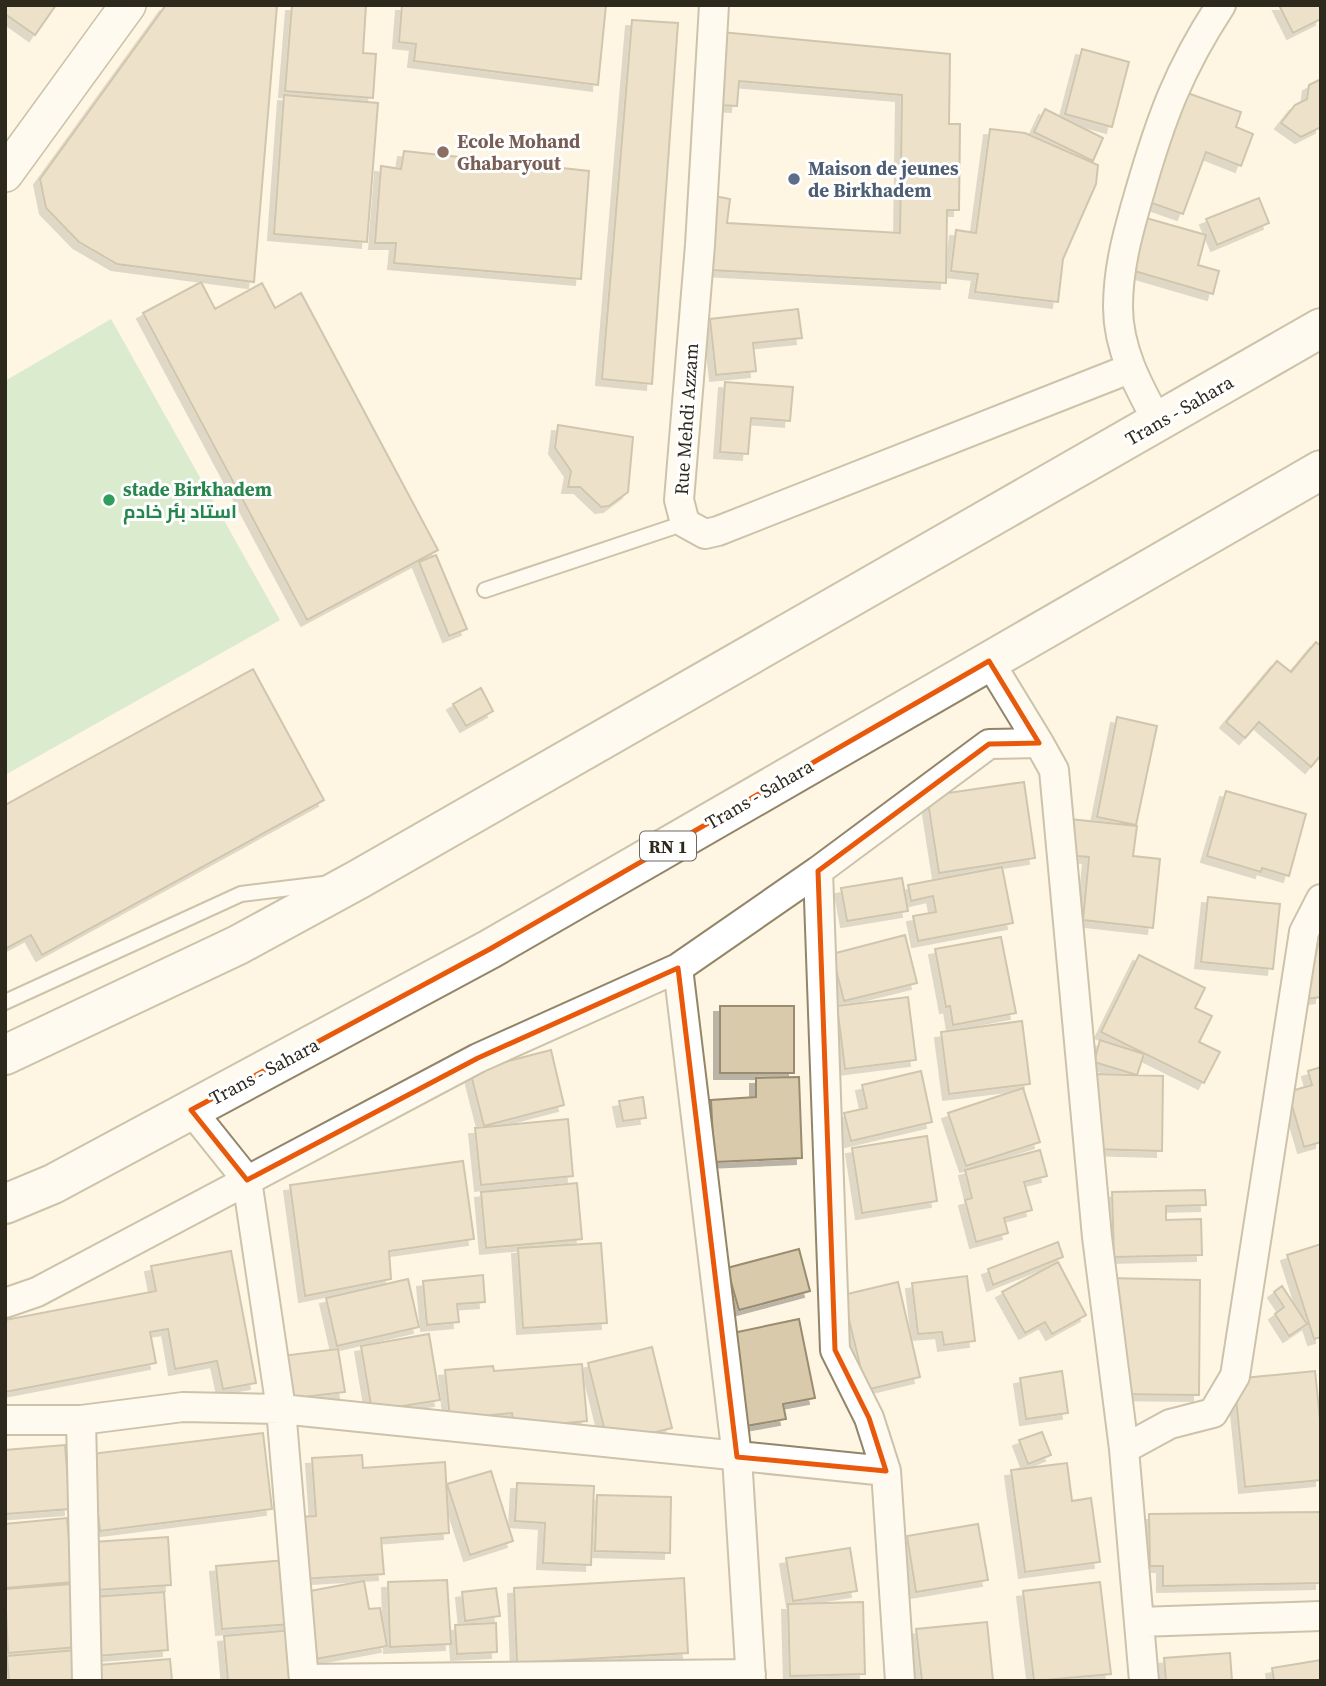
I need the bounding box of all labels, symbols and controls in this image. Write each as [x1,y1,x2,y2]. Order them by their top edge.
place label: Ecole Mohand Ghabaryout [457,128,580,176]
marker: Ecole Mohand Ghabaryout [435,144,451,160]
place label: Maison de jeunes de Birkhadem [808,155,959,203]
marker: Maison de jeunes de Birkhadem [786,171,802,187]
street label: Rue Mehdi Azzam [668,342,704,496]
street label: Trans - Sahara [1120,368,1238,451]
place label: stade Birkhadem استاد بئر خادم [123,476,272,525]
marker: stade Birkhadem استاد بئر خادم [101,492,117,508]
street label: Trans - Sahara [700,752,818,835]
road number: RN 1 [640,832,696,860]
street label: Trans - Sahara [205,1031,324,1111]

